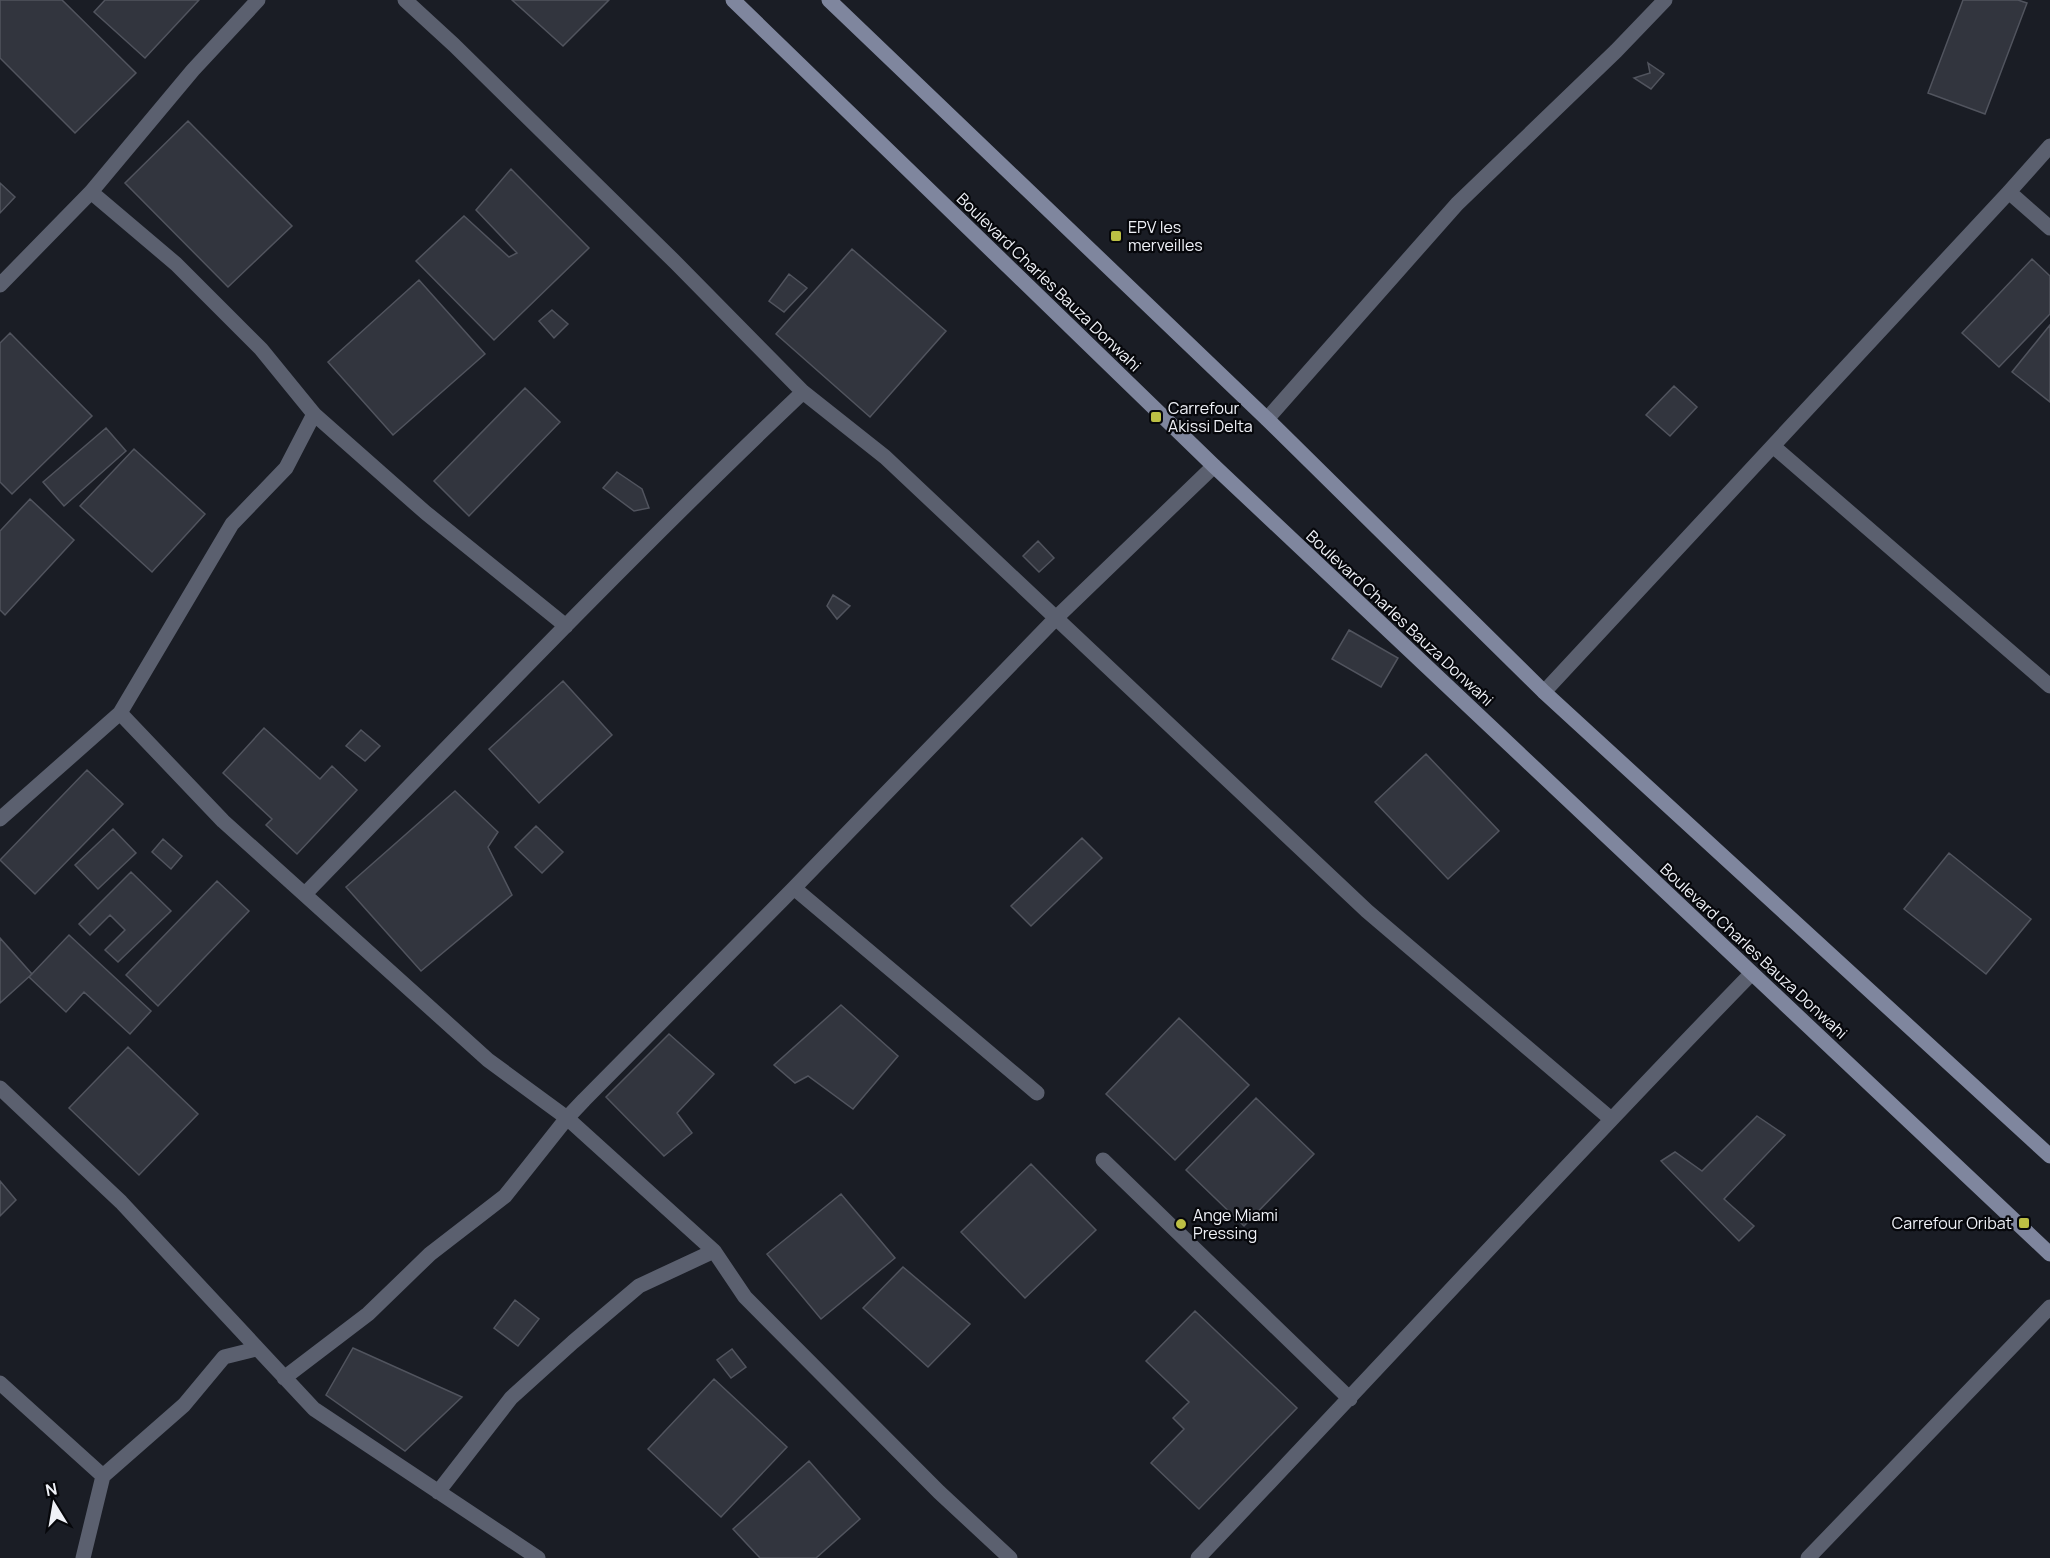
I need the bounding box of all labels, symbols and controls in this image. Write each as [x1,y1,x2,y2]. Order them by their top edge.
street label: Boulevard Charles Bauza Donwahi [952,188,1146,376]
place label: EPV les merveilles [1128,216,1203,256]
marker: EPV les merveilles [1109,229,1123,243]
place label: Carrefour Akissi Delta [1168,397,1253,437]
marker: Carrefour Akissi Delta [1149,410,1163,424]
street label: Boulevard Charles Bauza Donwahi [1302,525,1498,711]
street label: Boulevard Charles Bauza Donwahi [1656,858,1852,1044]
place label: Ange Miami Pressing [1193,1204,1278,1244]
place label: Carrefour Oribat [1892,1212,2012,1234]
marker: Carrefour Oribat [2017,1216,2031,1230]
marker: Ange Miami Pressing [1174,1217,1188,1231]
north arrow [24,1474,84,1534]
text: N [43,1477,59,1501]

